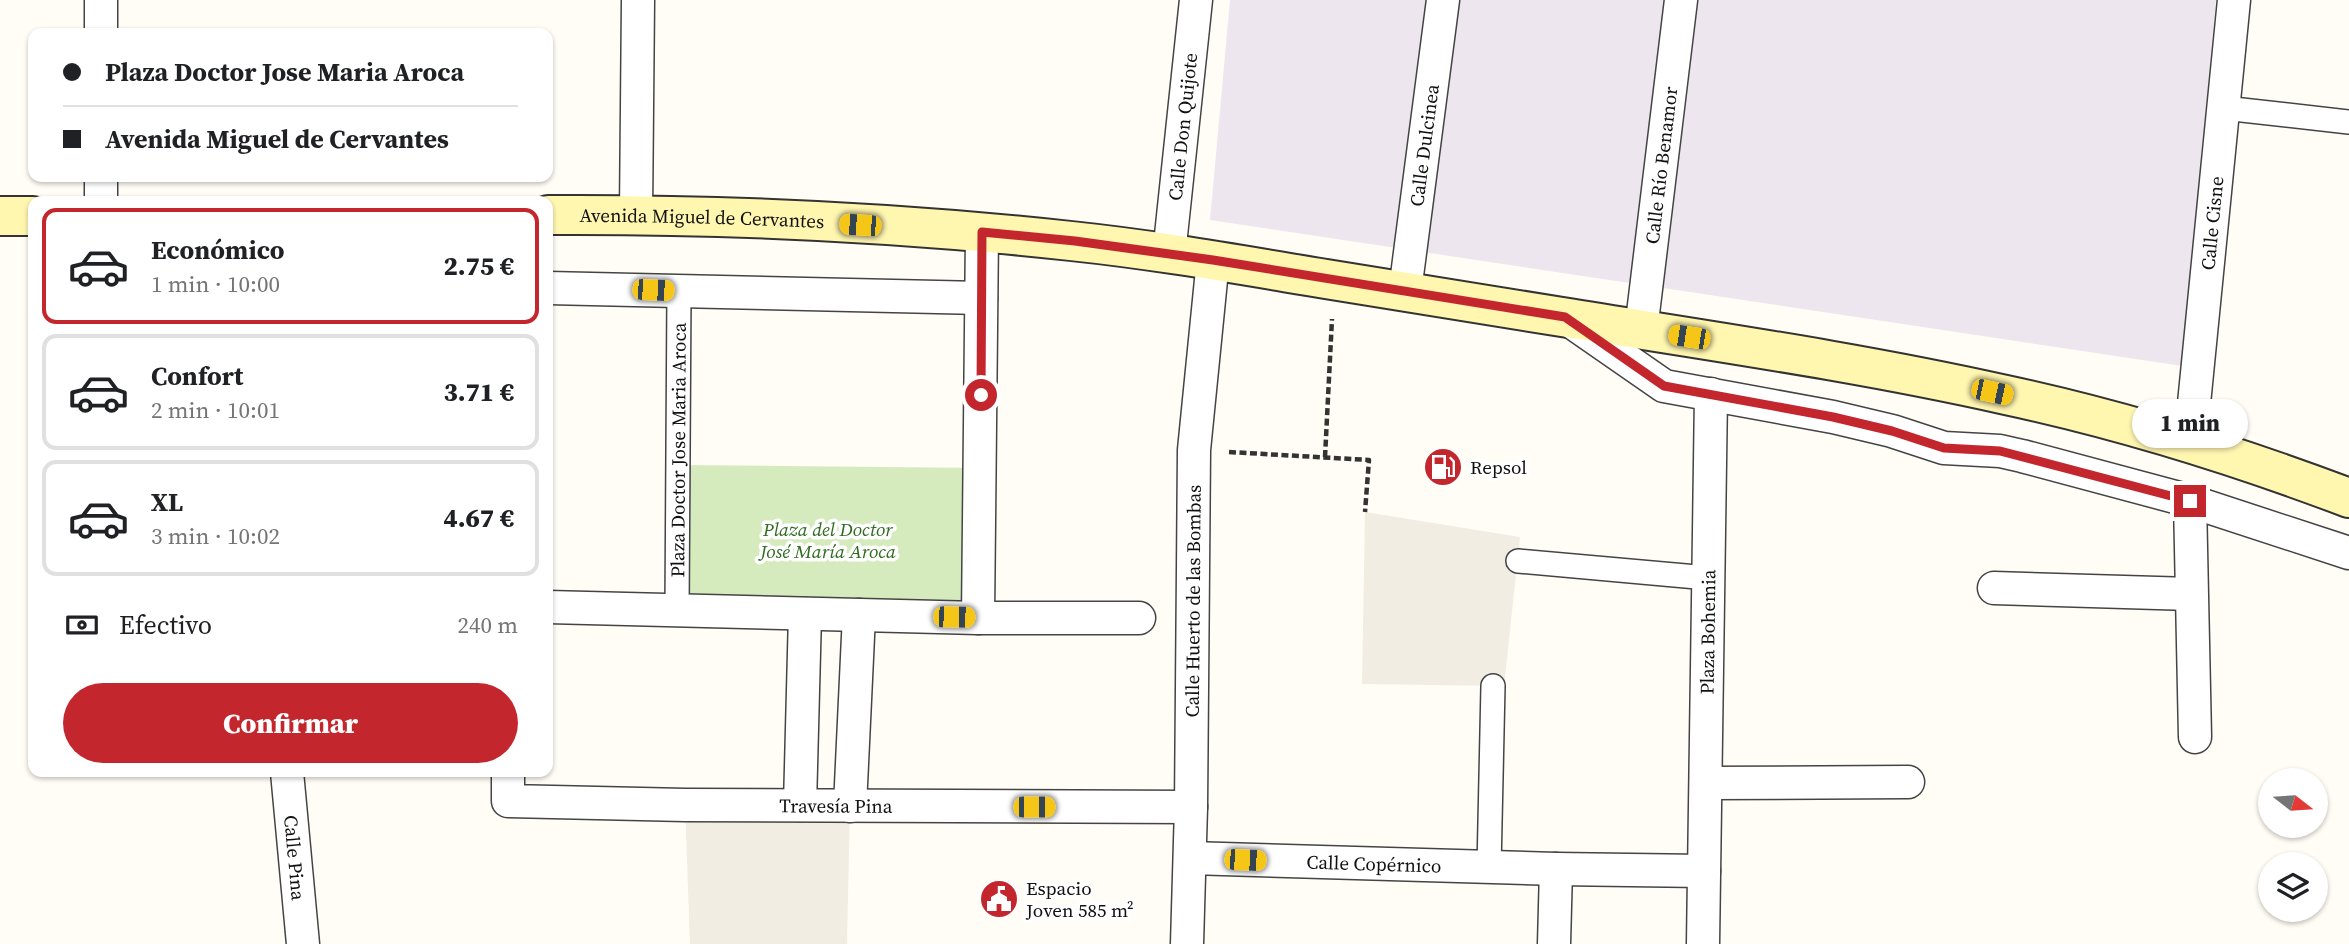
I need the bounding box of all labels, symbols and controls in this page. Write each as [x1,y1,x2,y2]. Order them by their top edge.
street label: Calle Don Quijote [1162,51,1203,202]
text: Plaza Doctor Jose Maria Aroca [105,54,464,90]
street label: Calle Dulcinea [1403,82,1445,208]
street label: Calle Río Benamor [1639,85,1683,245]
text: Avenida Miguel de Cervantes [105,121,449,157]
street label: Calle Cisne [2194,175,2229,271]
street label: Avenida Miguel de Cervantes [580,202,825,234]
car [839,213,882,237]
text: Económico [151,232,284,268]
icon: car [67,235,130,298]
text: 2.75 € [443,248,514,284]
text: 1 min · 10:00 [151,268,280,300]
car [632,279,675,301]
street label: Plaza Doctor Jose Maria Aroca [664,322,692,578]
car [1667,323,1712,351]
text: Confort [151,358,243,394]
icon: car [67,361,130,424]
text: 3.71 € [443,374,514,410]
car [1970,377,2015,407]
route start [965,379,997,411]
text: 2 min · 10:01 [151,394,280,426]
callout: 1 min [2132,400,2248,448]
text: 1 min [2160,407,2220,439]
fuel station icon: Repsol [1422,446,1464,488]
place label: Repsol [1470,454,1527,480]
text: XL [151,484,183,520]
street label: Calle Huerto de las Bombas [1179,484,1207,718]
route end [2174,485,2206,517]
icon: car [67,487,130,550]
text: 4.67 € [443,500,514,536]
park label: Plaza del Doctor José María Aroca [757,516,896,564]
text: 3 min · 10:02 [151,520,280,552]
street label: Plaza Bohemia [1694,569,1721,695]
icon: cash [63,606,101,644]
car [933,606,976,628]
text: Efectivo [119,607,212,643]
text: 240 m [457,609,518,641]
button: Confirmar [63,683,518,763]
north arrow [2258,768,2328,838]
map controls [2258,768,2328,922]
street label: Travesía Pina [779,792,893,819]
car [1014,797,1056,818]
street label: Calle Pina [278,814,312,902]
car [1224,849,1267,871]
street label: Calle Copérnico [1306,849,1442,879]
button: layers [2258,852,2328,922]
place label: Espacio Joven 585 m² [1025,875,1134,923]
public building icon: Espacio Joven 585 m² [978,878,1020,920]

